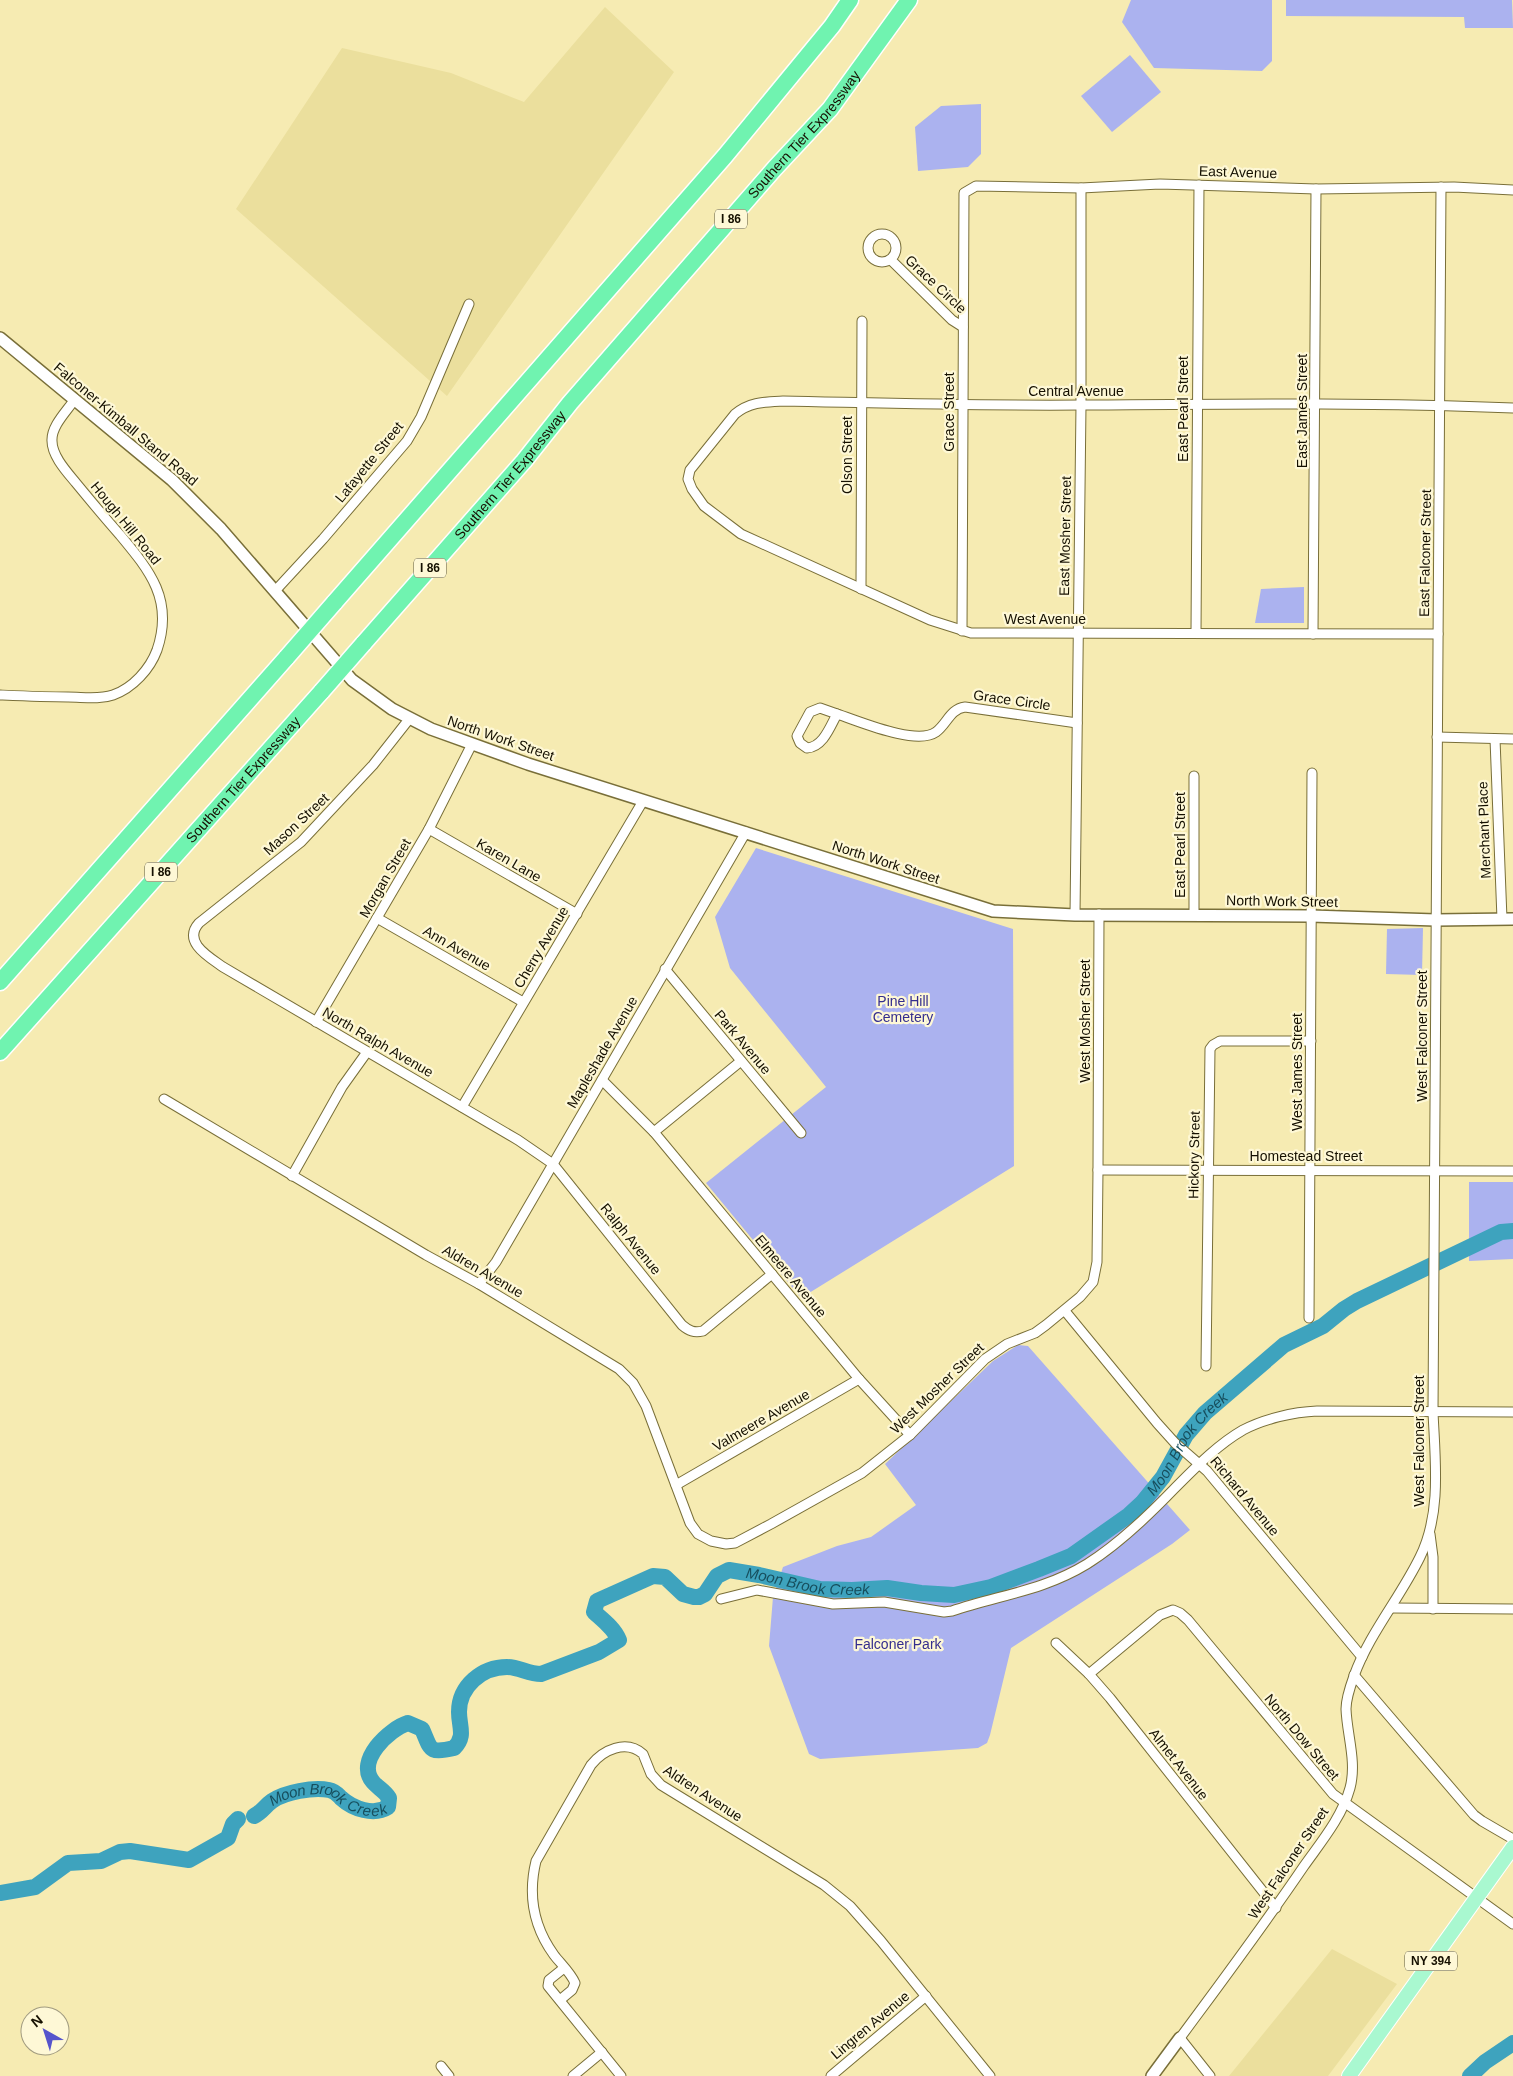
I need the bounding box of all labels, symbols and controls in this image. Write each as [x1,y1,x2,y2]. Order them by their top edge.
street label: Southern Tier Expressway [744,67,863,201]
street label: East Avenue [1199,163,1278,181]
road number: I 86 [715,210,747,228]
street label: Grace Circle [902,252,970,317]
street label: East James Street [1294,354,1310,468]
street label: East Pearl Street [1175,356,1191,462]
street label: Falconer-Kimball Stand Road [51,359,201,489]
street label: Grace Street [941,372,957,452]
street label: Central Avenue [1028,383,1124,399]
street label: Southern Tier Expressway [451,407,569,543]
street label: Olson Street [839,416,855,494]
street label: Lafayette Street [332,418,406,505]
street label: East Mosher Street [1056,476,1074,596]
street label: Hough Hill Road [88,478,164,568]
street label: East Falconer Street [1416,489,1434,617]
road number: I 86 [414,558,446,578]
street label: West Avenue [1004,611,1086,627]
street label: Grace Circle [972,687,1052,713]
street label: North Work Street [446,712,557,764]
street label: Southern Tier Expressway [183,713,303,846]
street label: Merchant Place [1474,781,1494,879]
street label: Mason Street [260,790,332,858]
street label: East Pearl Street [1172,792,1188,898]
street label: Morgan Street [356,835,414,920]
street label: Karen Lane [474,835,545,885]
street label: North Work Street [830,837,942,887]
road number: I 86 [145,862,177,882]
street label: North Work Street [1226,892,1338,910]
street label: Cherry Avenue [510,903,572,991]
street label: Ann Avenue [420,922,494,974]
street label: West Mosher Street [1077,959,1093,1083]
street label: West Falconer Street [1414,970,1430,1102]
street label: Mapleshade Avenue [563,993,641,1111]
park label: Pine Hill Cemetery [873,993,933,1025]
street label: North Ralph Avenue [320,1004,436,1080]
street label: Park Avenue [711,1007,775,1078]
street label: West James Street [1289,1013,1305,1131]
street label: Hickory Street [1185,1111,1203,1199]
street label: Homestead Street [1250,1148,1363,1164]
street label: Ralph Avenue [597,1200,665,1278]
street label: Elmeere Avenue [752,1232,830,1321]
street label: Aldren Avenue [440,1241,527,1301]
street label: West Mosher Street [887,1339,987,1437]
street label: West Falconer Street [1411,1375,1427,1507]
street label: Valmeere Avenue [710,1386,812,1454]
water label: Moon Brook Creek [1143,1387,1232,1498]
street label: Richard Avenue [1207,1453,1283,1539]
water label: Moon Brook Creek [745,1564,871,1598]
park label: Falconer Park [854,1636,943,1652]
street label: North Dow Street [1261,1691,1343,1783]
street label: Almet Avenue [1146,1725,1212,1803]
street label: Aldren Avenue [661,1762,746,1825]
water label: Moon Brook Creek [266,1780,391,1819]
street label: West Falconer Street [1245,1804,1331,1922]
road number: NY 394 [1405,1952,1457,1970]
street label: Lingren Avenue [828,1988,912,2062]
north arrow [20,2006,70,2056]
text: N [28,2011,46,2030]

